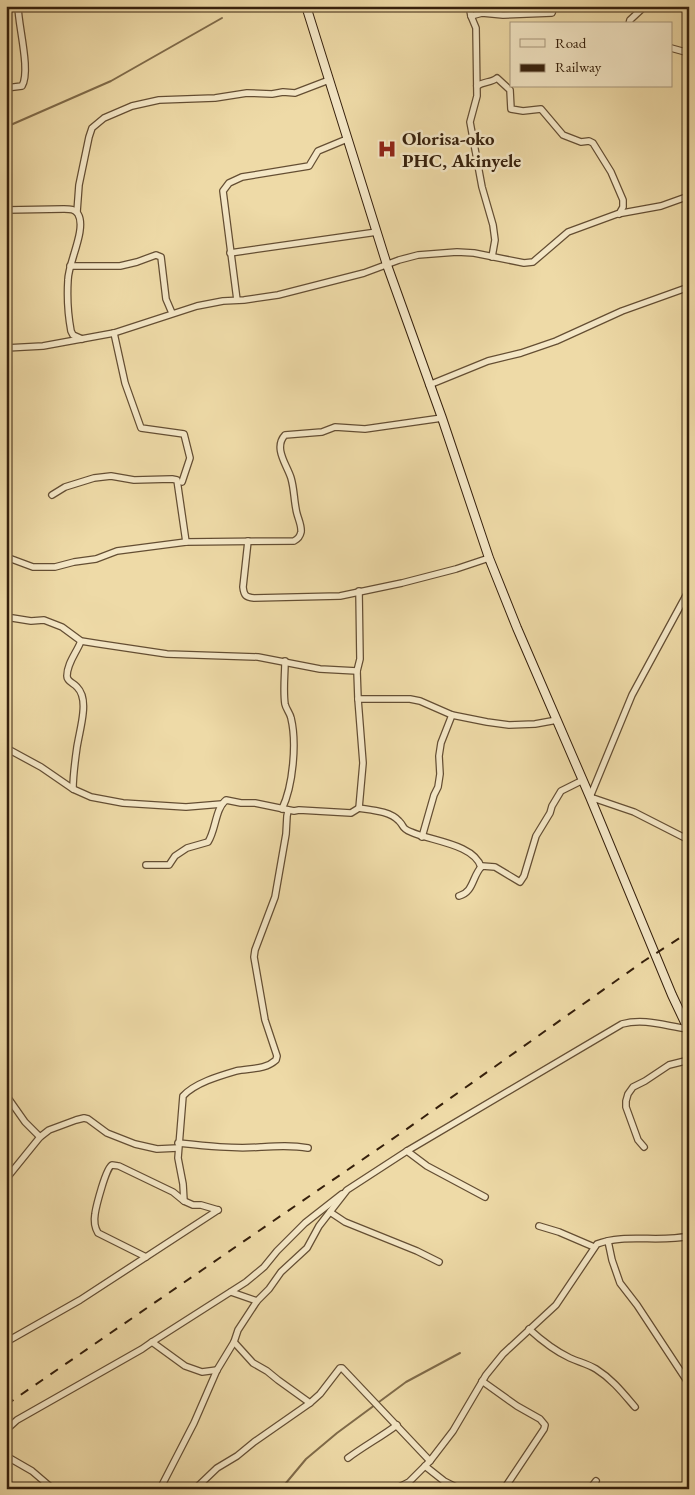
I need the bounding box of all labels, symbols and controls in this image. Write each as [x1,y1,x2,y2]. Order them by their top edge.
legend [510,22,672,88]
text: Road [555,33,587,52]
text: Railway [555,57,602,76]
place label: Olorisa-oko PHC, Akinyele [402,126,521,173]
hospital icon: Olorisa-oko PHC, Akinyele [376,138,398,160]

